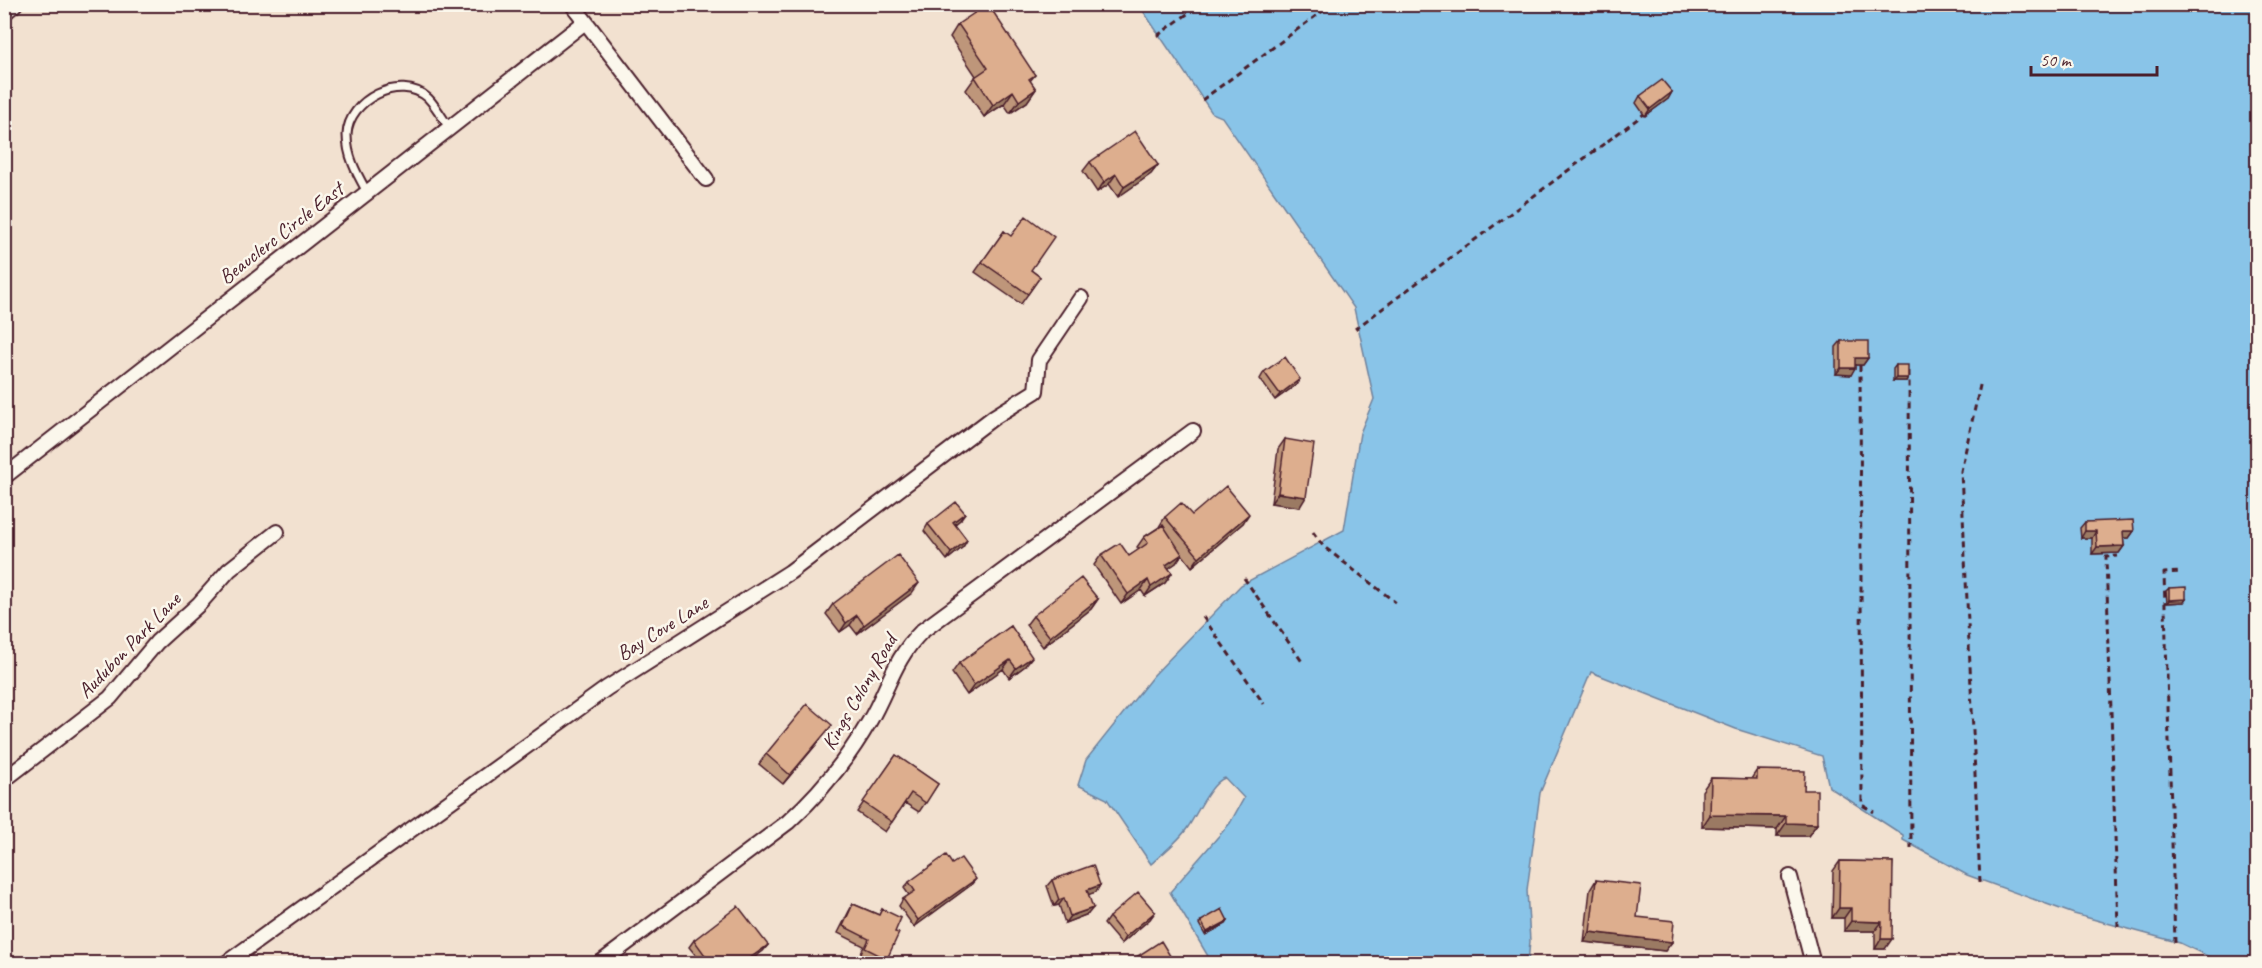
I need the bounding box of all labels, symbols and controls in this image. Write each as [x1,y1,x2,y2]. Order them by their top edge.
scale bar [2031,39,2157,77]
text: 50 m [2040,49,2073,71]
street label: Beauclerc Circle East [214,174,351,290]
street label: Audubon Park Lane [72,586,187,703]
street label: Bay Cove Lane [612,589,713,666]
street label: Kings Colony Road [815,626,904,754]

